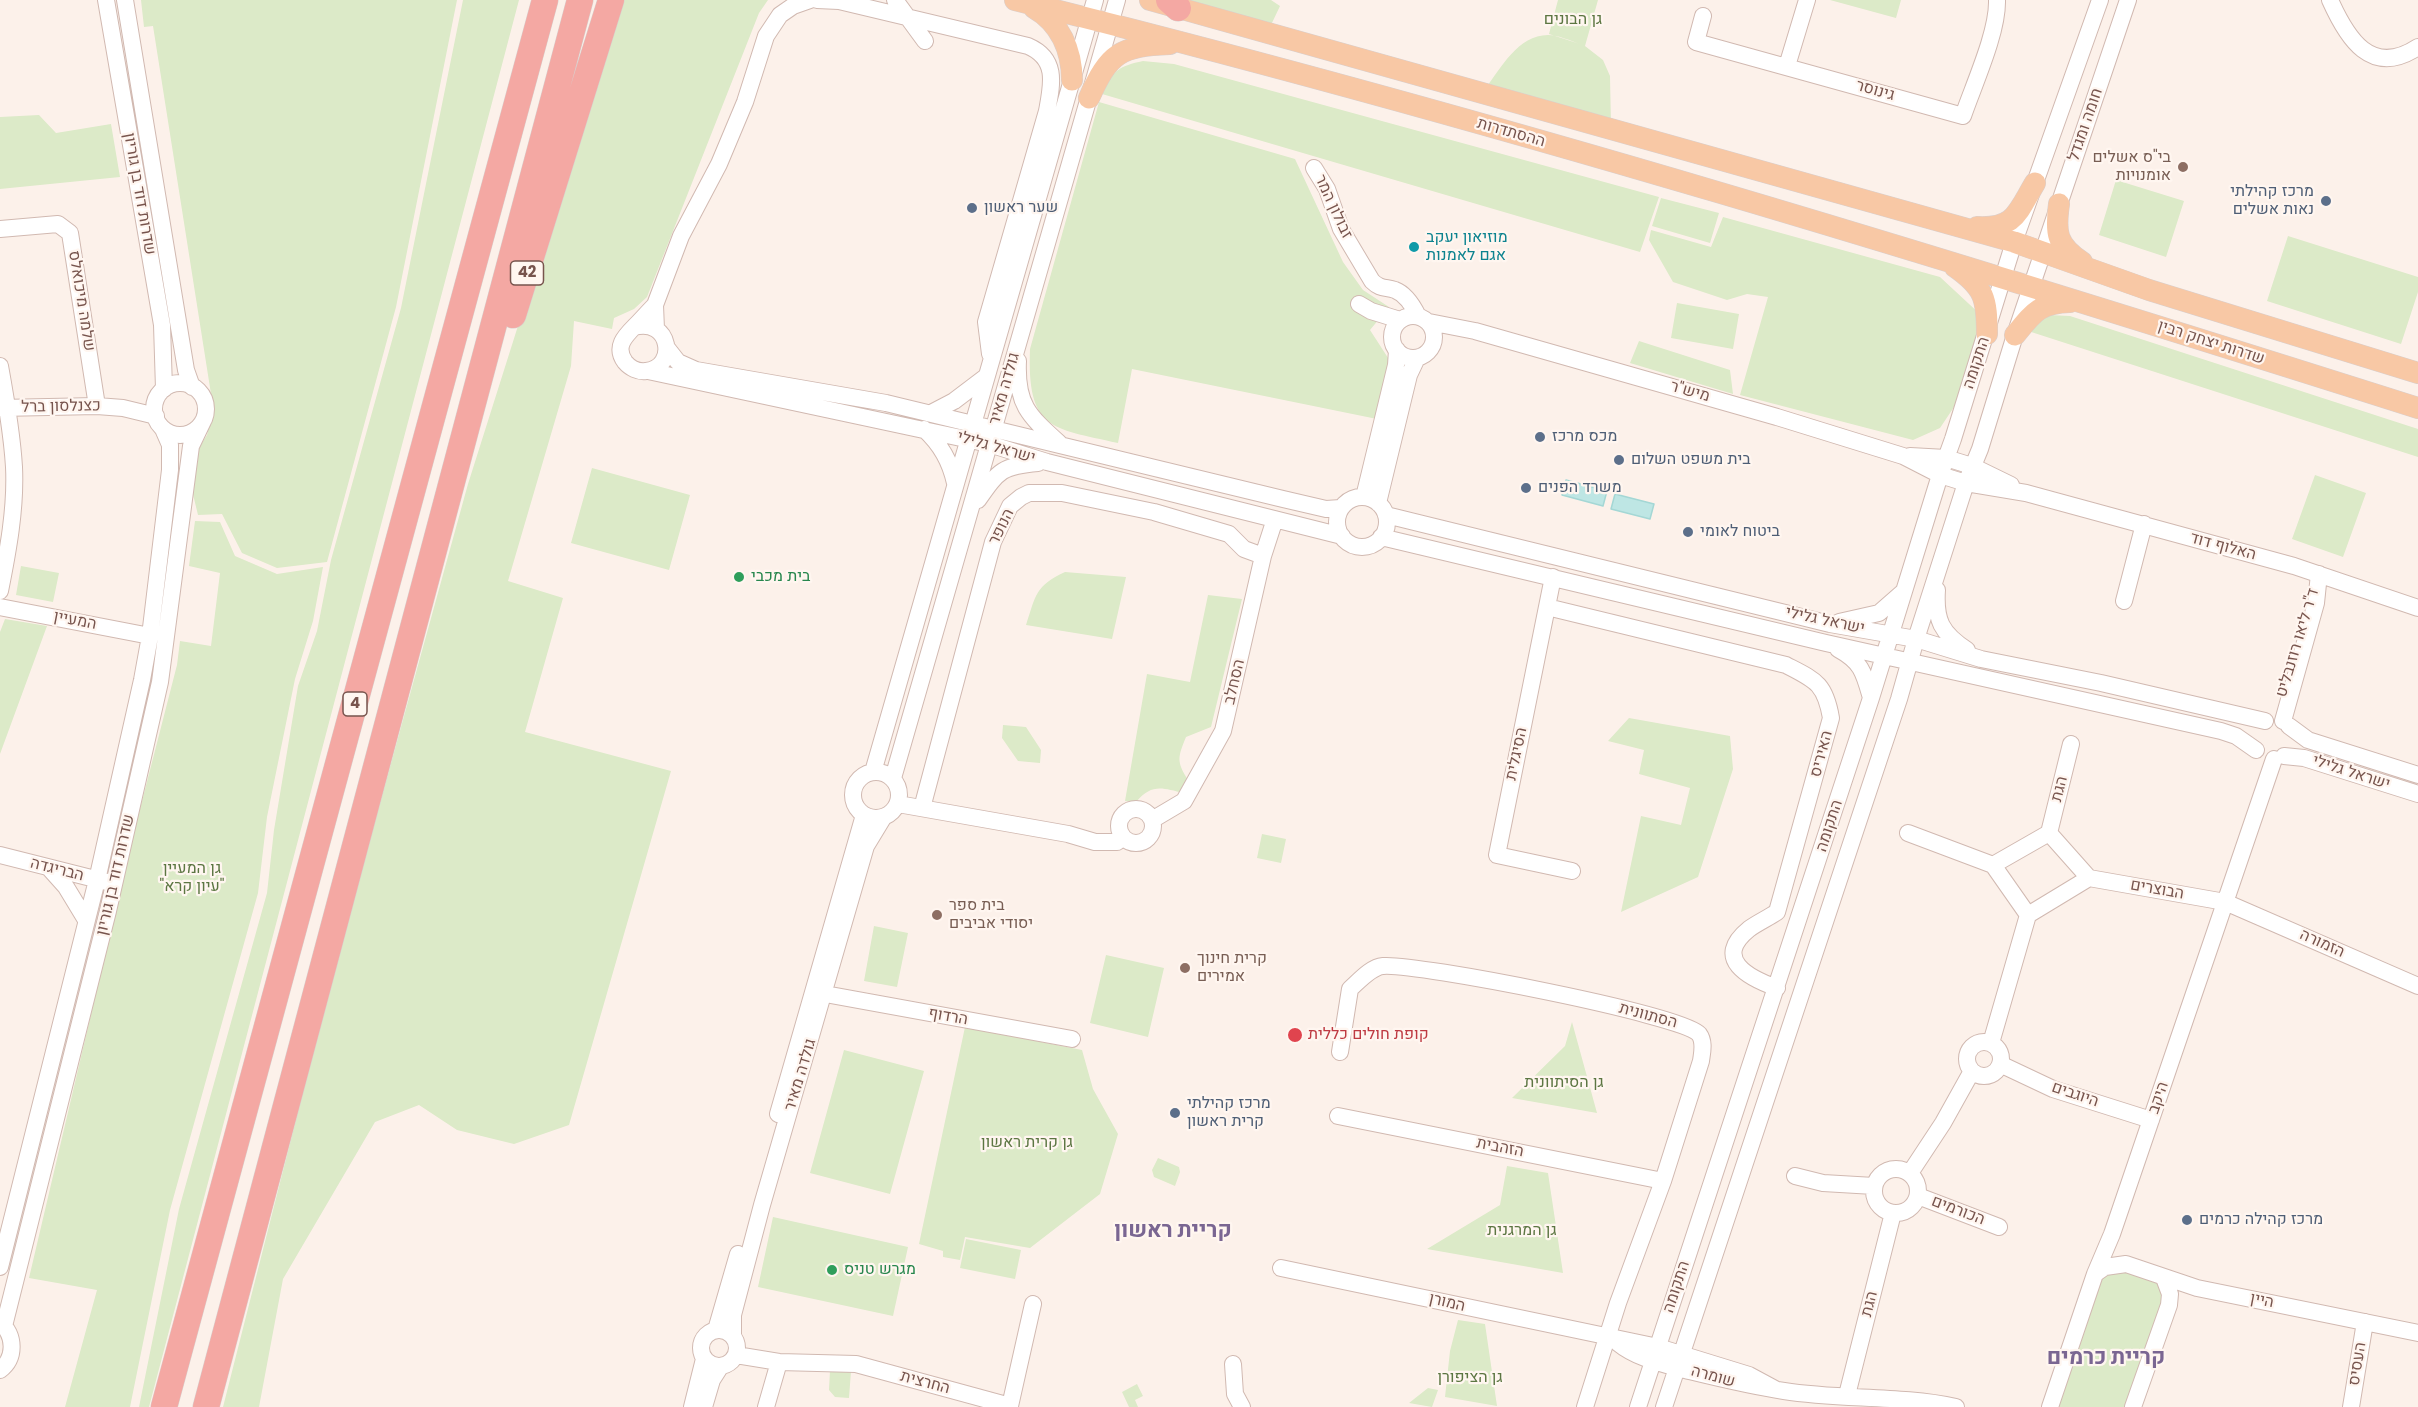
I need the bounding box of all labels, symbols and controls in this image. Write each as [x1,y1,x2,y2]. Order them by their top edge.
park label: גן הבונים [1544,10,1602,30]
street label: גינוסר [1853,76,1897,106]
street label: חומה ומגדל [2065,86,2107,164]
street label: ההסתדרות [1475,114,1547,152]
street label: שדרות דוד בן גוריון [119,131,159,257]
place label: בי"ס אשלים אומנויות [2092,148,2171,186]
marker: בי"ס אשלים אומנויות [2176,160,2190,174]
street label: זבולון המר [1310,172,1356,242]
place label: מרכז קהילתי נאות אשלים [2230,182,2314,220]
marker: מרכז קהילתי נאות אשלים [2319,194,2333,208]
place label: שער ראשון [984,198,1058,218]
marker: שער ראשון [965,201,979,215]
place label: מוזיאון יעקב אגם לאמנות [1426,228,1508,266]
marker: מוזיאון יעקב אגם לאמנות [1407,240,1421,254]
street label: שלמה מיכואלס [64,249,98,353]
road number: 42 [510,261,544,285]
street label: שדרות יצחק רבין [2155,317,2267,369]
street label: התקומה [1960,335,1994,391]
street label: גולדה מאיר [986,351,1024,427]
street label: מיש"ר [1668,377,1712,407]
street label: כצנלסון ברל [21,397,101,417]
place label: מכס מרכז [1552,427,1617,447]
street label: ישראל גלילי [955,428,1037,468]
marker: מכס מרכז [1533,430,1547,444]
place label: בית משפט השלום [1631,450,1751,470]
marker: בית משפט השלום [1612,453,1626,467]
place label: משרד הפנים [1538,478,1622,498]
marker: משרד הפנים [1519,481,1533,495]
street label: הנופר [985,506,1019,548]
place label: ביטוח לאומי [1700,522,1780,542]
marker: ביטוח לאומי [1681,525,1695,539]
street label: האלוף דוד [2188,529,2258,565]
place label: בית מכבי [751,567,811,587]
marker: בית מכבי [732,570,746,584]
street label: ד"ר ליאו רוזנבליט [2272,586,2324,700]
street label: ישראל גלילי [1784,603,1866,639]
street label: המעיין [52,607,98,635]
street label: הסחלב [1220,657,1250,707]
road number: 4 [343,692,367,716]
street label: הסיגלית [1502,726,1532,782]
street label: האיריס [1807,729,1837,779]
street label: ישראל גלילי [2310,751,2392,795]
street label: הגת [2048,774,2072,804]
street label: התקומה [1813,798,1847,854]
street label: שדרות דוד בן גוריון [93,813,139,937]
street label: הבריגדה [28,854,86,886]
park label: גן המעיין "עיון קרא" [159,859,225,897]
street label: הבוצרים [2129,876,2185,904]
place label: בית ספר יסודי אביבים [949,896,1033,934]
marker: בית ספר יסודי אביבים [930,908,944,922]
street label: הזמורה [2297,926,2347,962]
place label: קרית חינוך אמירים [1197,949,1267,987]
marker: קרית חינוך אמירים [1178,961,1192,975]
street label: הסתוונית [1617,999,1679,1033]
street label: הרדוף [927,1004,969,1030]
place label: קופת חולים כללית [1308,1025,1429,1045]
marker: קופת חולים כללית [1286,1026,1304,1044]
street label: גולדה מאיר [781,1037,821,1113]
park label: גן הסיתוונית [1524,1073,1604,1093]
street label: היוגבים [2049,1078,2101,1112]
street label: היקב [2145,1079,2173,1117]
place label: מרכז קהילתי קרית ראשון [1187,1094,1271,1132]
marker: מרכז קהילתי קרית ראשון [1168,1106,1182,1120]
park label: גן קרית ראשון [981,1133,1073,1153]
street label: הזהבית [1475,1134,1525,1162]
street label: הכורמים [1929,1192,1987,1230]
place label: מרכז קהילה כרמים [2199,1210,2323,1230]
marker: מרכז קהילה כרמים [2180,1213,2194,1227]
district label: קריית ראשון [1114,1218,1232,1244]
park label: גן המרגנית [1487,1221,1557,1241]
street label: התקומה [1660,1259,1694,1315]
place label: מגרש טניס [844,1260,916,1280]
marker: מגרש טניס [825,1263,839,1277]
street label: הגת [1858,1289,1882,1319]
street label: היין [2249,1289,2275,1313]
street label: המורן [1427,1290,1467,1316]
street label: העסיס [2345,1341,2371,1387]
district label: קריית כרמים [2047,1345,2165,1371]
street label: שומרה [1689,1362,1737,1392]
street label: החרצית [898,1367,952,1399]
park label: גן הציפורן [1437,1368,1503,1388]

